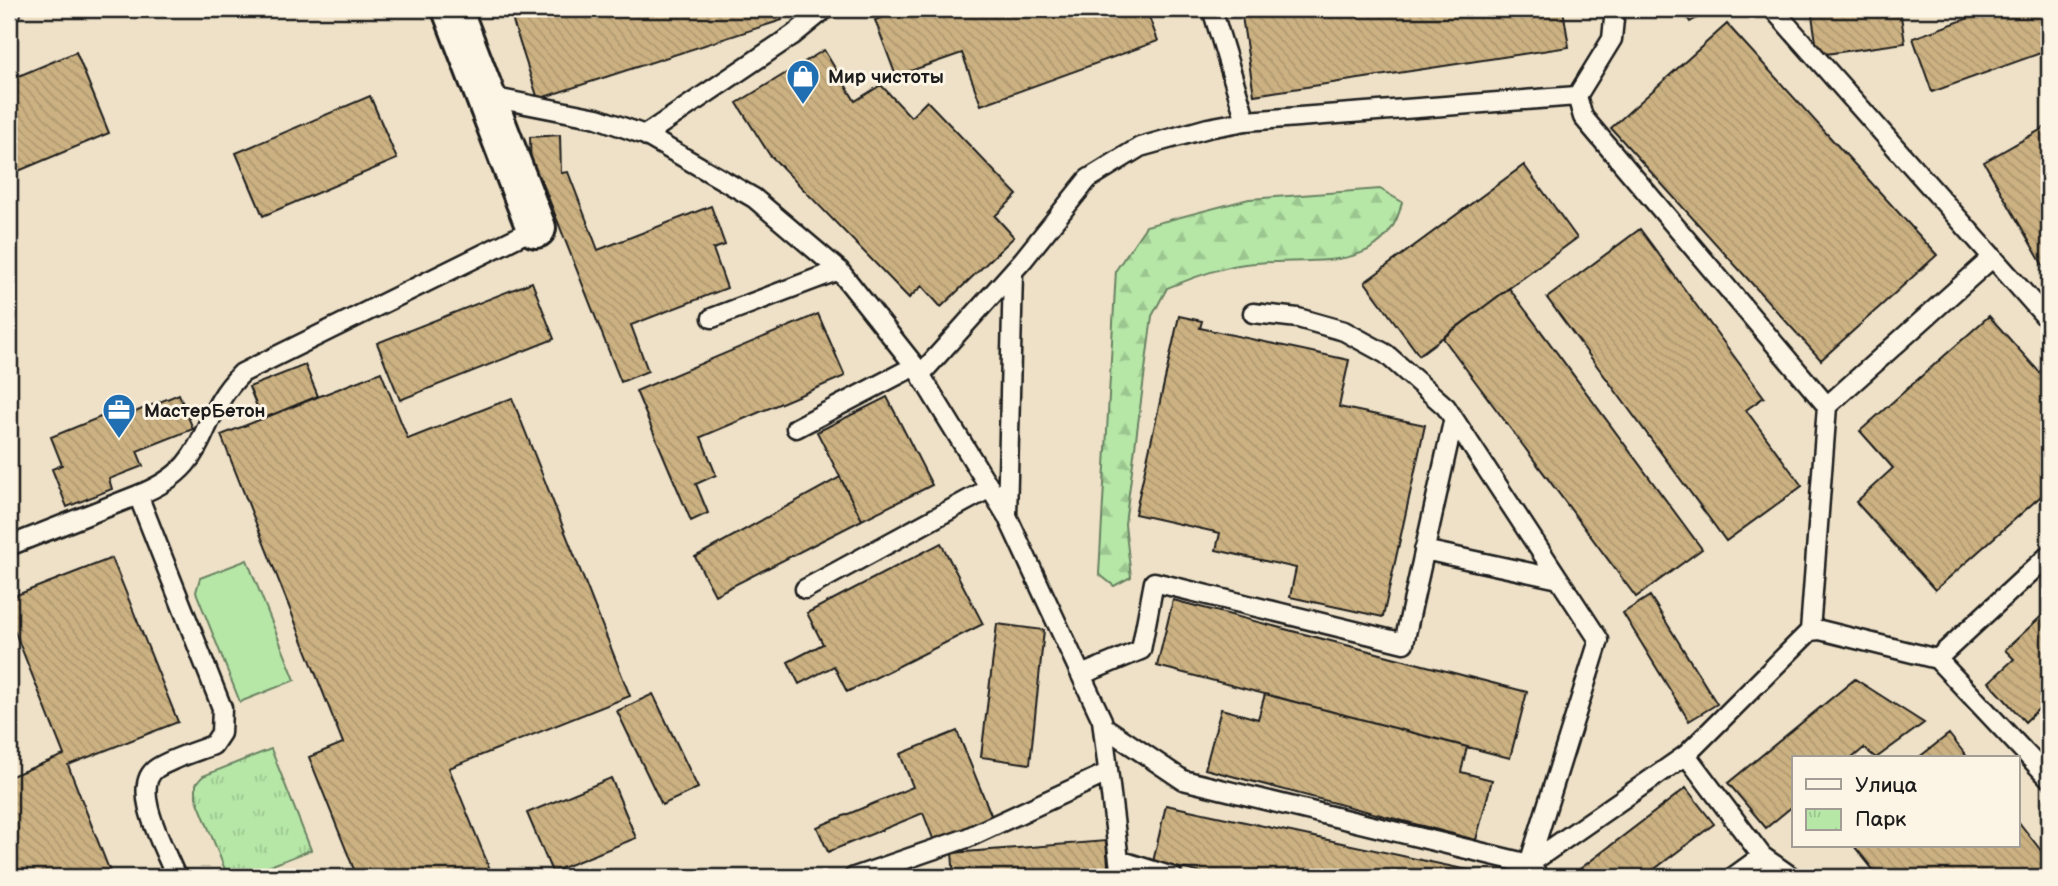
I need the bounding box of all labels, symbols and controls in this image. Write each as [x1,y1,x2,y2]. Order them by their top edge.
shop icon: Мир чистоты [784,57,822,106]
place label: Мир чистоты [828,66,944,89]
office icon: МастерБетон [100,391,138,440]
place label: МастерБетон [144,400,266,423]
legend [1792,756,2020,848]
text: Улица [1855,773,1918,798]
text: Парк [1855,807,1906,832]

